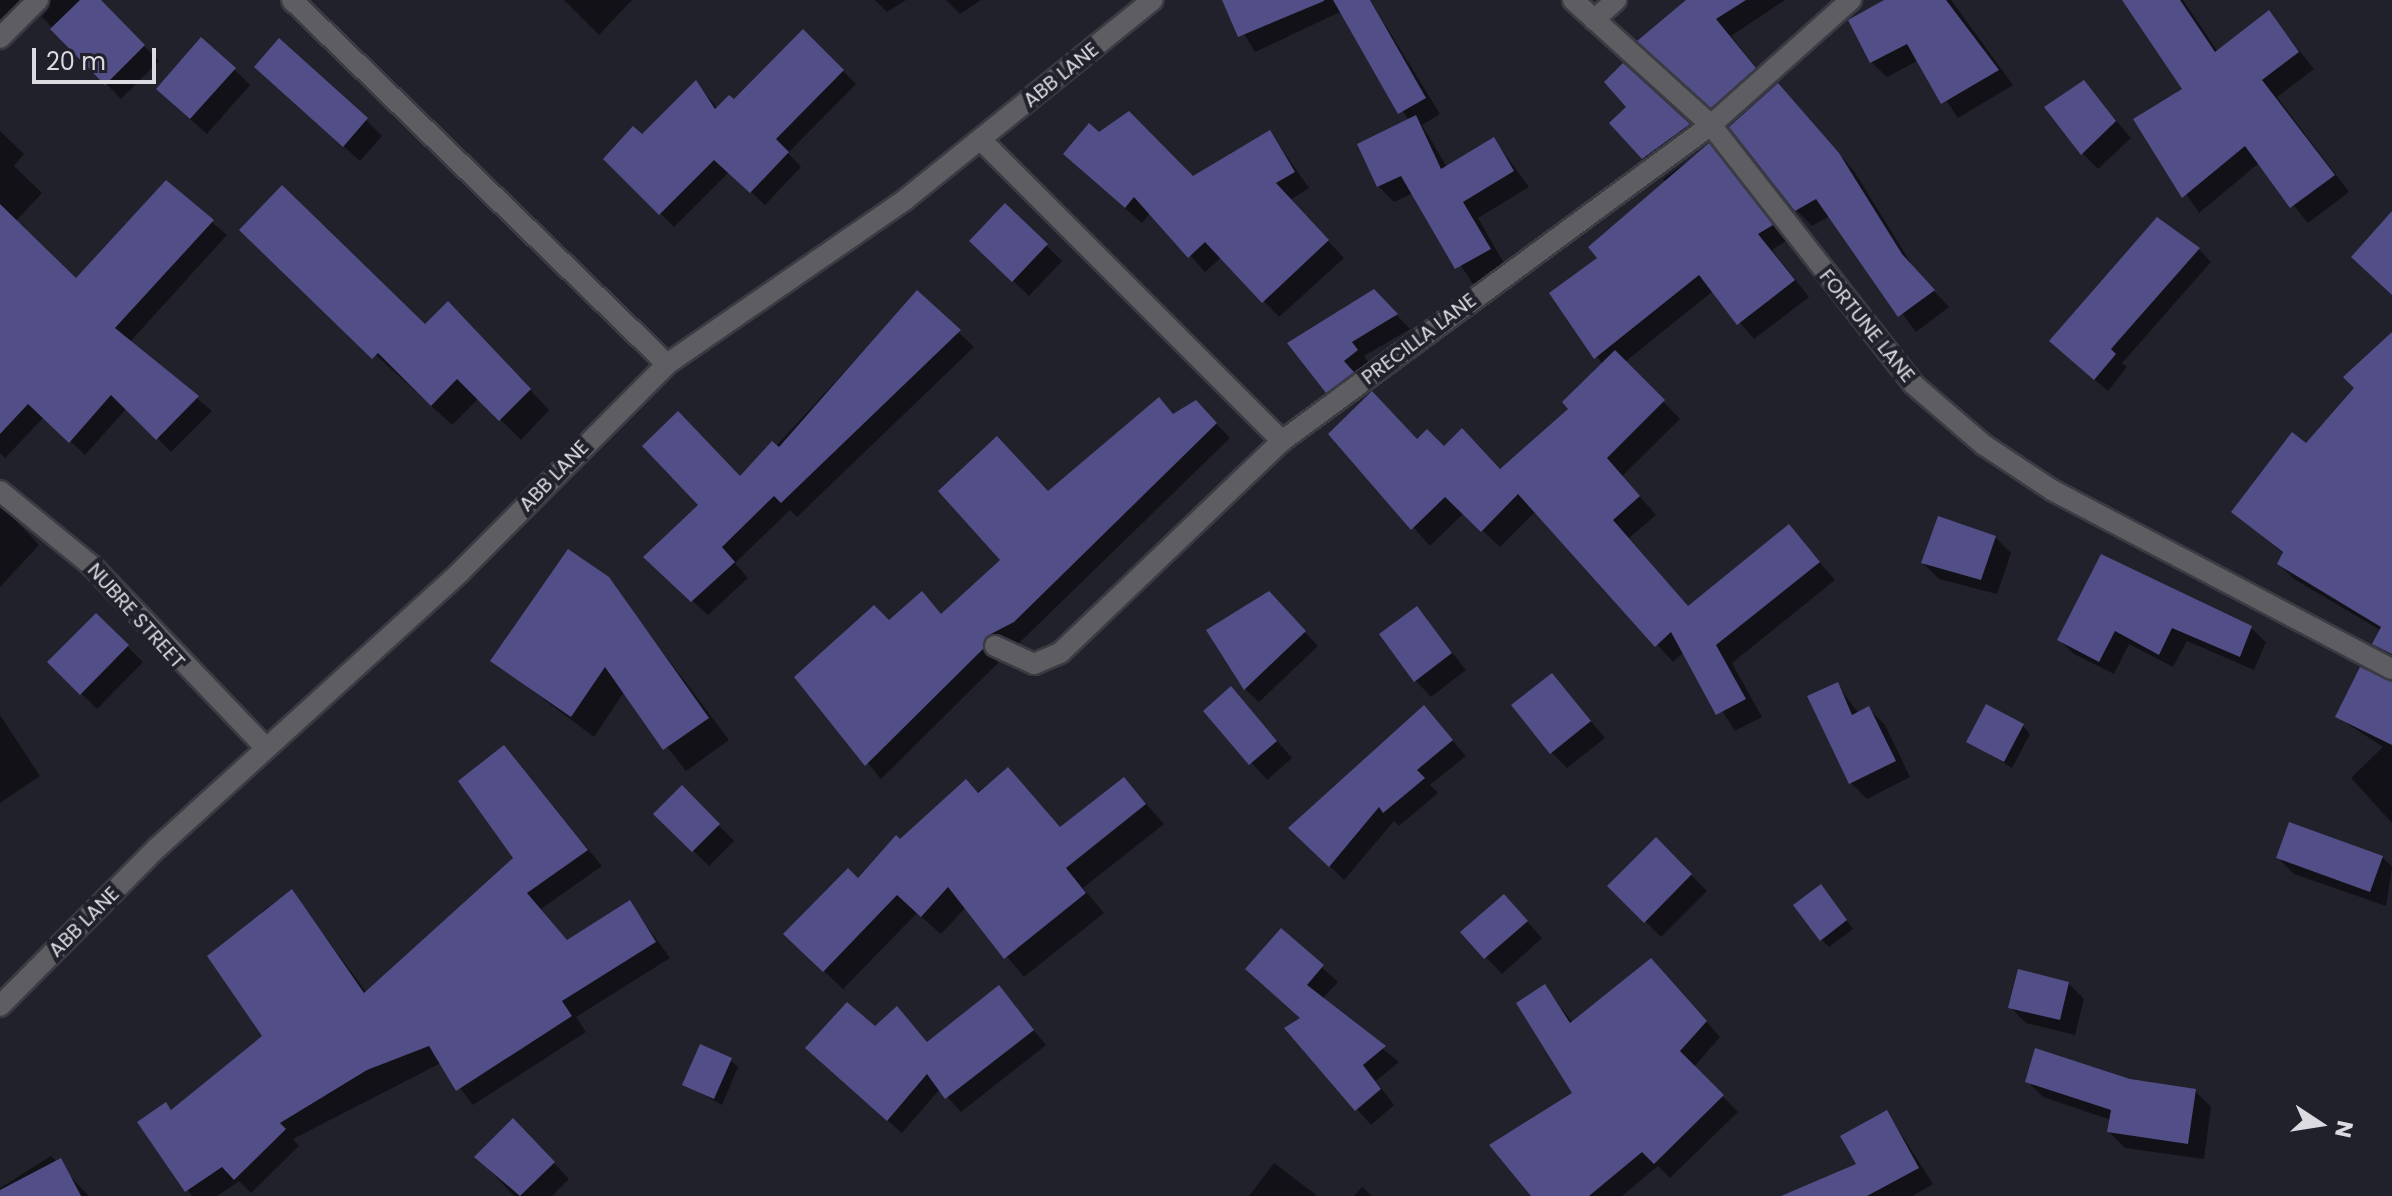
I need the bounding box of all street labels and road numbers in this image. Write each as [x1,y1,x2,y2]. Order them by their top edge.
street label: ABB LANE [1019,37,1103,113]
street label: FORTUNE LANE [1814,265,1920,387]
street label: PRECILLA LANE [1357,288,1481,390]
street label: ABB LANE [514,435,594,517]
street label: NUBRE STREET [82,558,190,674]
street label: ABB LANE [44,882,124,962]

